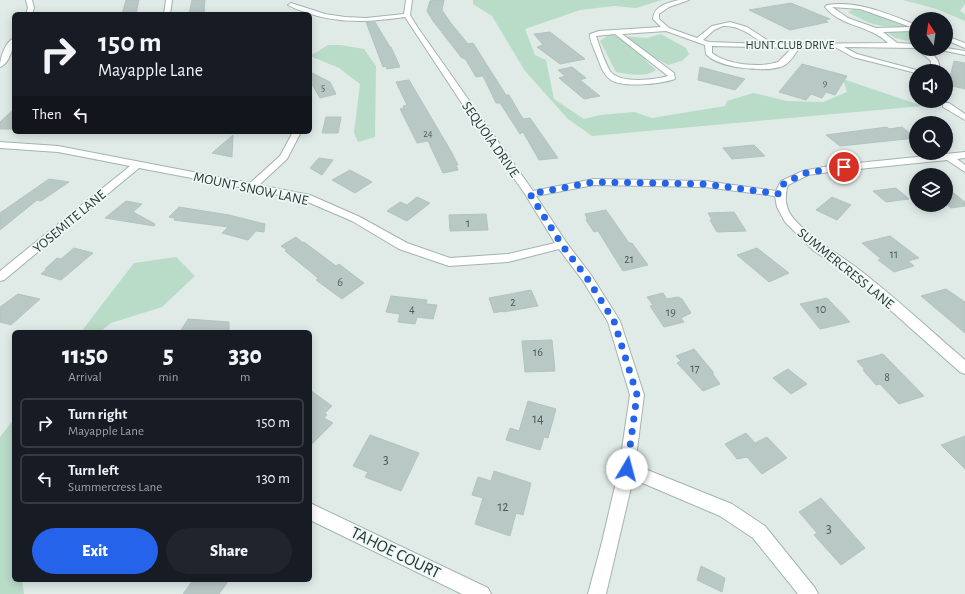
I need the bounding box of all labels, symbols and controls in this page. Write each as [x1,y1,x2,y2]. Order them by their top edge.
north arrow [909,12,953,56]
map controls [909,12,953,212]
icon: right [32,28,84,80]
text: 150 m [98,29,162,57]
street label: HUNT CLUB DRIVE [746,39,835,51]
text: Mayapple Lane [98,62,203,80]
button: sound [909,64,953,108]
house number: 9 [823,78,828,88]
house number: 5 [321,83,325,93]
street label: SEQUOIA DRIVE [459,99,522,180]
icon: left [70,104,92,126]
text: Then [32,107,62,122]
button: search [909,116,953,160]
house number: 24 [423,129,433,139]
pin [827,150,861,184]
icon: arrive [833,156,855,178]
button: layers [909,168,953,212]
street label: MOUNT SNOW LANE [192,170,310,208]
street label: YOSEMITE LANE [31,187,109,256]
house number: 1 [466,217,470,229]
street label: SUMMERCRESS LANE [795,226,896,312]
house number: 11 [890,248,898,260]
house number: 21 [624,253,634,265]
house number: 6 [337,276,343,288]
house number: 2 [510,296,516,308]
house number: 4 [409,303,415,315]
house number: 10 [816,303,826,315]
house number: 19 [666,306,676,318]
text: 11:50 [62,344,108,368]
text: 5 [163,344,174,368]
text: 330 [228,344,262,368]
house number: 16 [533,346,543,358]
house number: 17 [690,362,700,374]
text: Arrival [68,371,102,384]
text: min [158,371,178,384]
text: m [240,371,250,384]
house number: 8 [884,371,890,383]
text: Turn right [68,407,127,422]
icon: right [34,412,56,434]
house number: 14 [532,412,544,426]
text: 150 m [256,415,290,430]
text: Mayapple Lane [68,425,144,438]
position arrow [606,448,648,490]
house number: 3 [383,453,389,467]
text: Turn left [68,463,119,478]
icon: left [34,468,56,490]
text: 130 m [256,471,290,486]
text: Summercress Lane [68,481,162,494]
house number: 12 [497,500,509,514]
house number: 3 [826,522,832,536]
street label: TAHOE COURT [348,523,443,582]
button: Exit [32,528,158,574]
button: Share [166,528,292,574]

